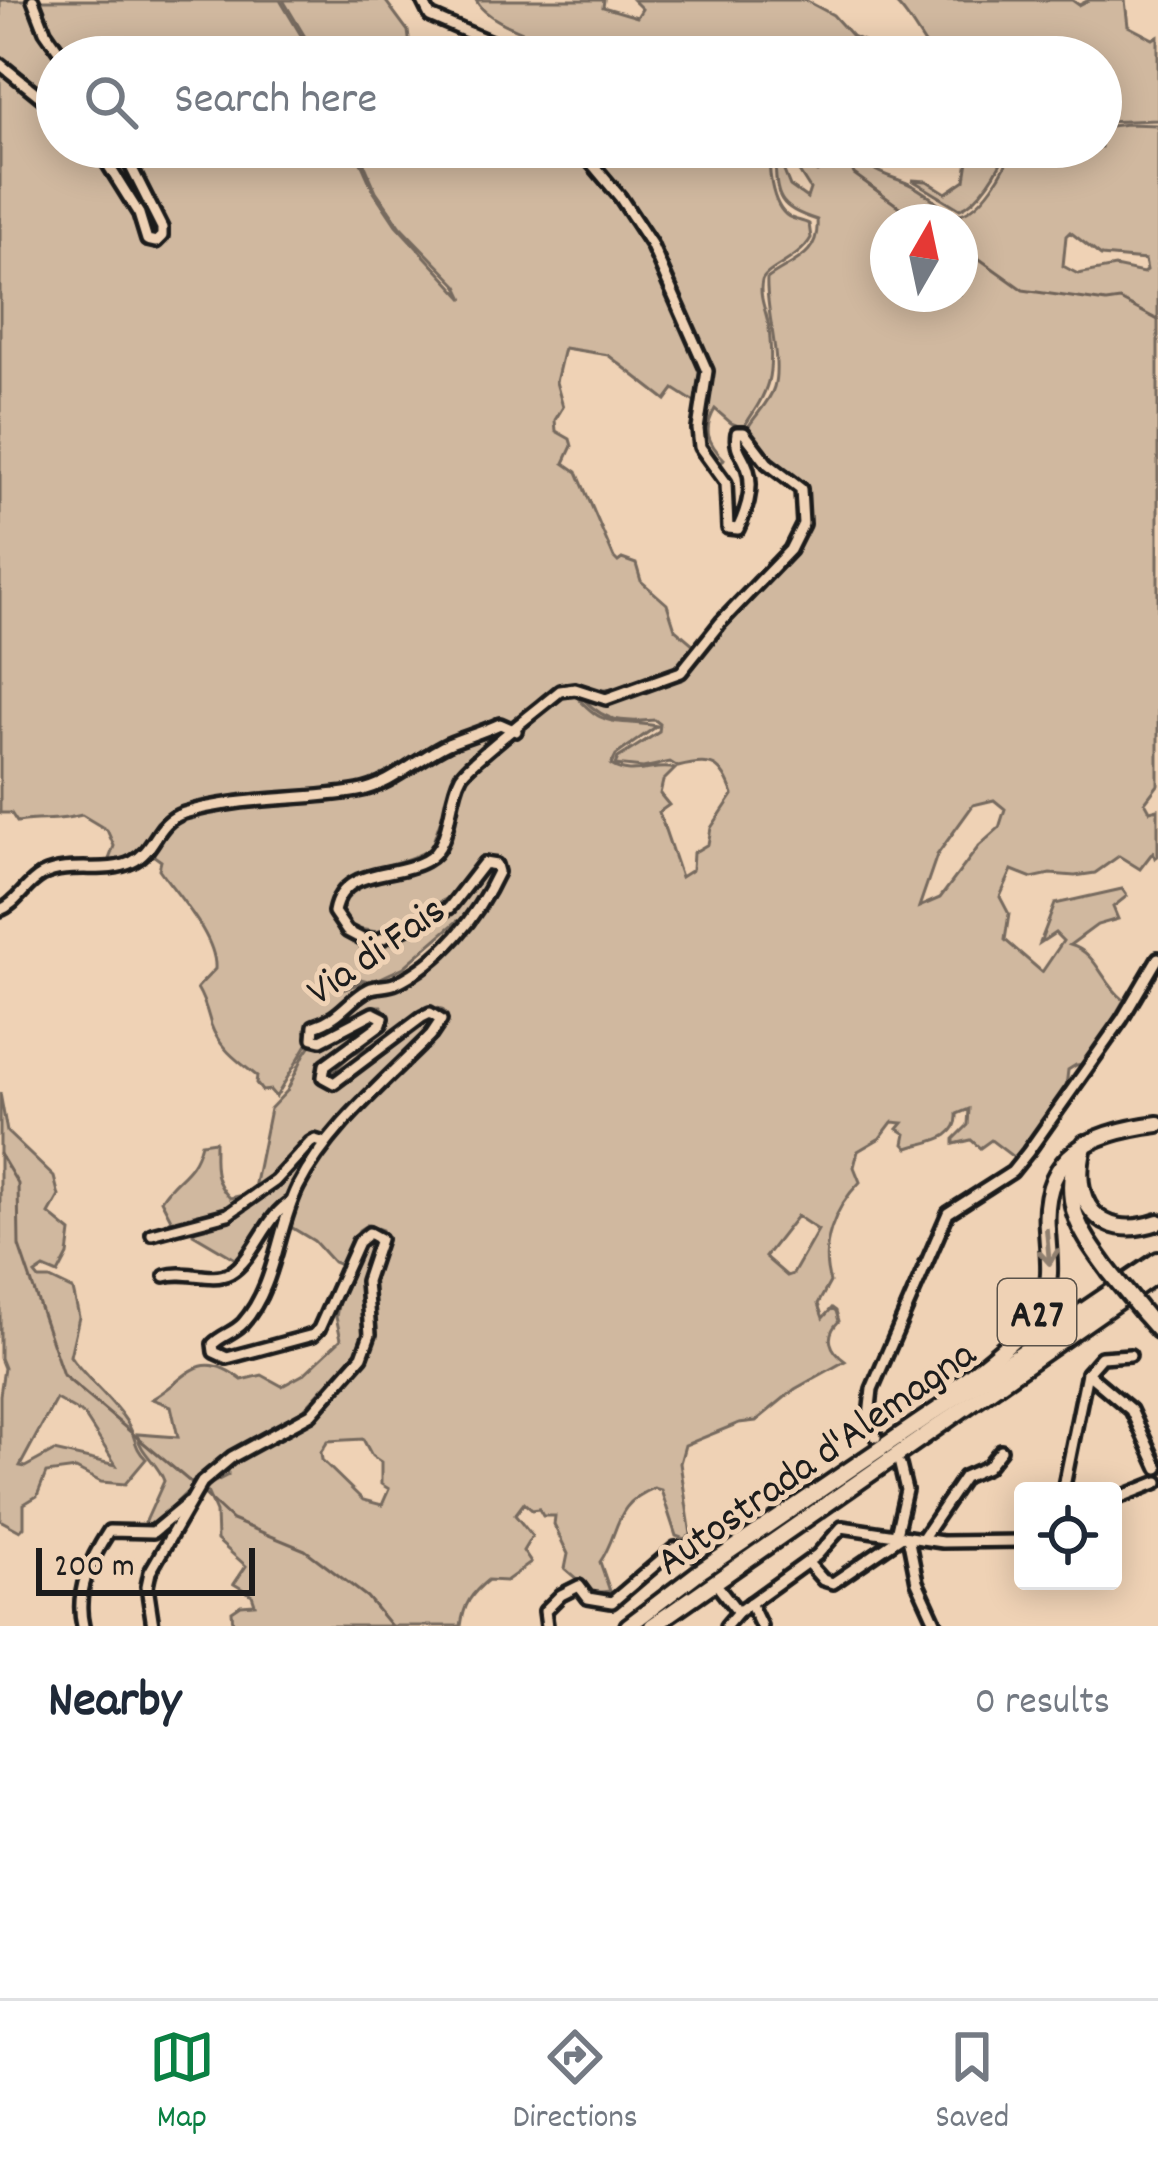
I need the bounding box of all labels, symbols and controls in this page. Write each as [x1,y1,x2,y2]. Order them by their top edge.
search box [36,36,1122,168]
icon: search [78,69,144,135]
text: Search here [174,70,377,134]
north arrow [870,204,978,312]
street label: Via di Fais [296,884,460,1024]
one-way arrow [1037,1227,1060,1266]
road number: A27 [998,1279,1076,1345]
street label: Autostrada d'Alemagna [646,1327,991,1594]
map controls [1014,1482,1122,1590]
button: locate [1014,1482,1122,1590]
scale bar [36,1542,255,1595]
text: 200 m [54,1545,135,1592]
text: Nearby [48,1668,181,1740]
text: 0 results [975,1677,1110,1732]
tab: Map [149,2024,215,2143]
tab: Directions [513,2024,638,2143]
tab: Saved [935,2024,1009,2143]

